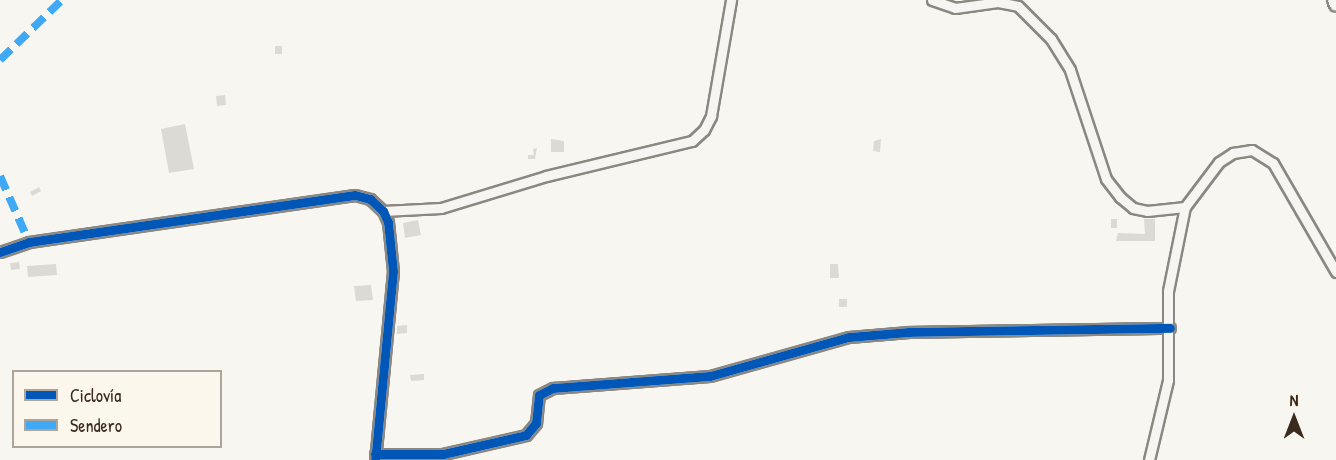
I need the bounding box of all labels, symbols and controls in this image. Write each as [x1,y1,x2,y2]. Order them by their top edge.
legend [12,370,222,448]
text: Ciclovía [70,383,121,408]
north arrow [1264,388,1324,448]
text: N [1290,389,1298,411]
text: Sendero [70,413,122,438]

